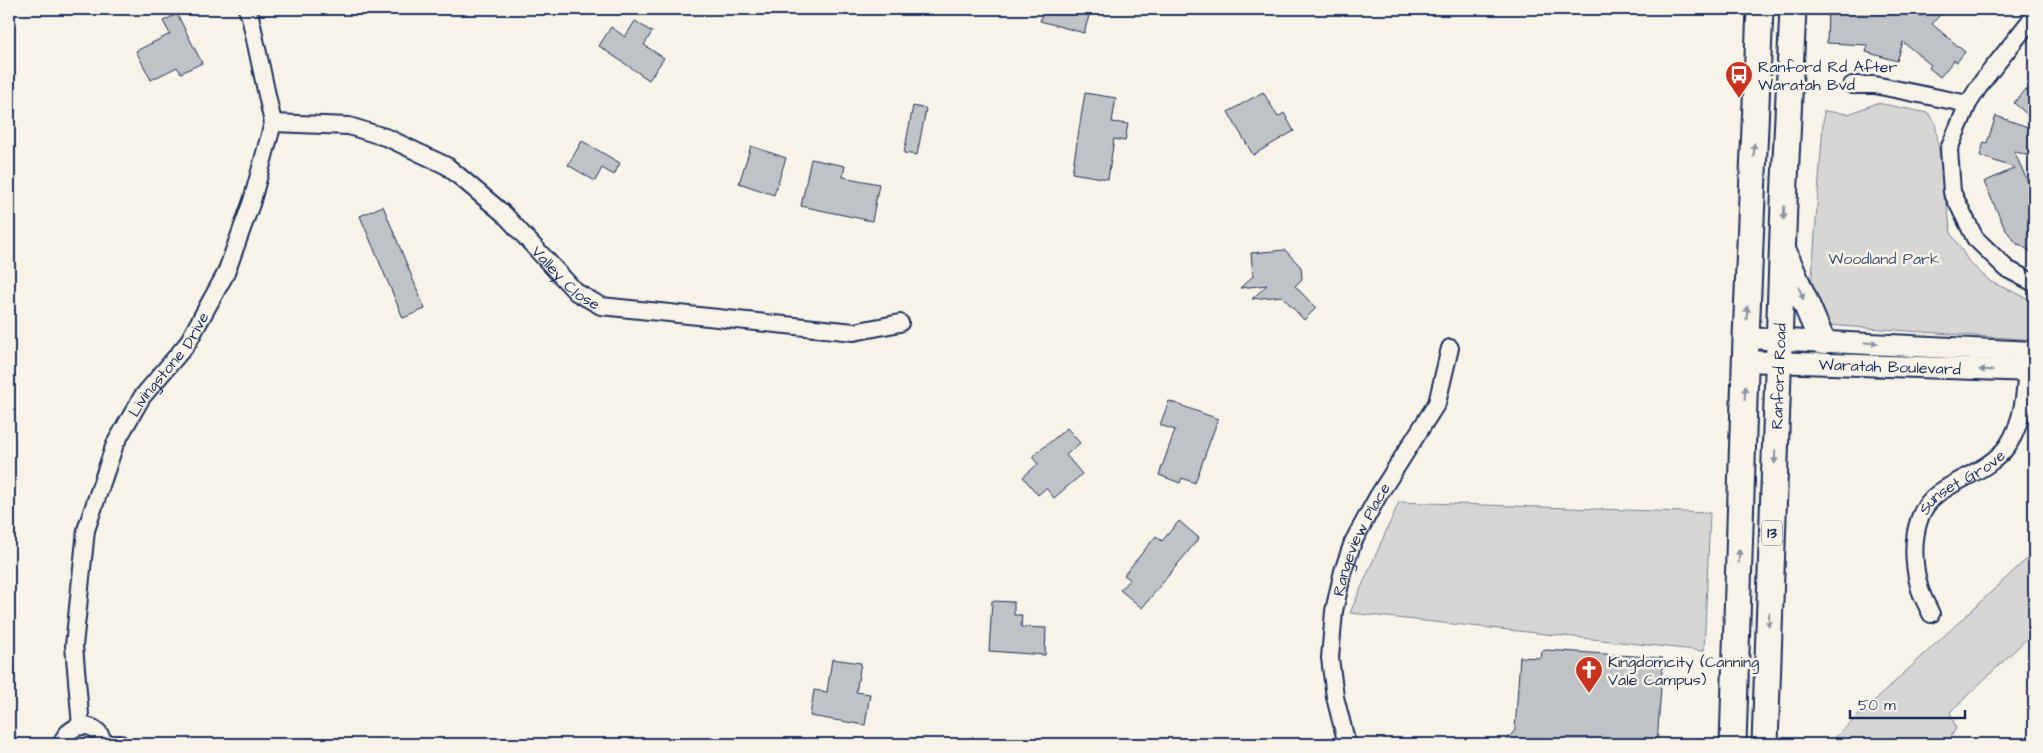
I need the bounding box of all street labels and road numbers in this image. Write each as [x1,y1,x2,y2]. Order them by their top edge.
street label: Valley Close [526,241,604,316]
street label: Livingstone Drive [123,308,215,421]
street label: Ranford Road [1766,323,1792,430]
street label: Waratah Boulevard [1818,354,1961,380]
street label: Sunset Grove [1913,445,2011,519]
street label: Rangeview Place [1328,478,1396,598]
road number: 13 [1762,520,1782,546]

